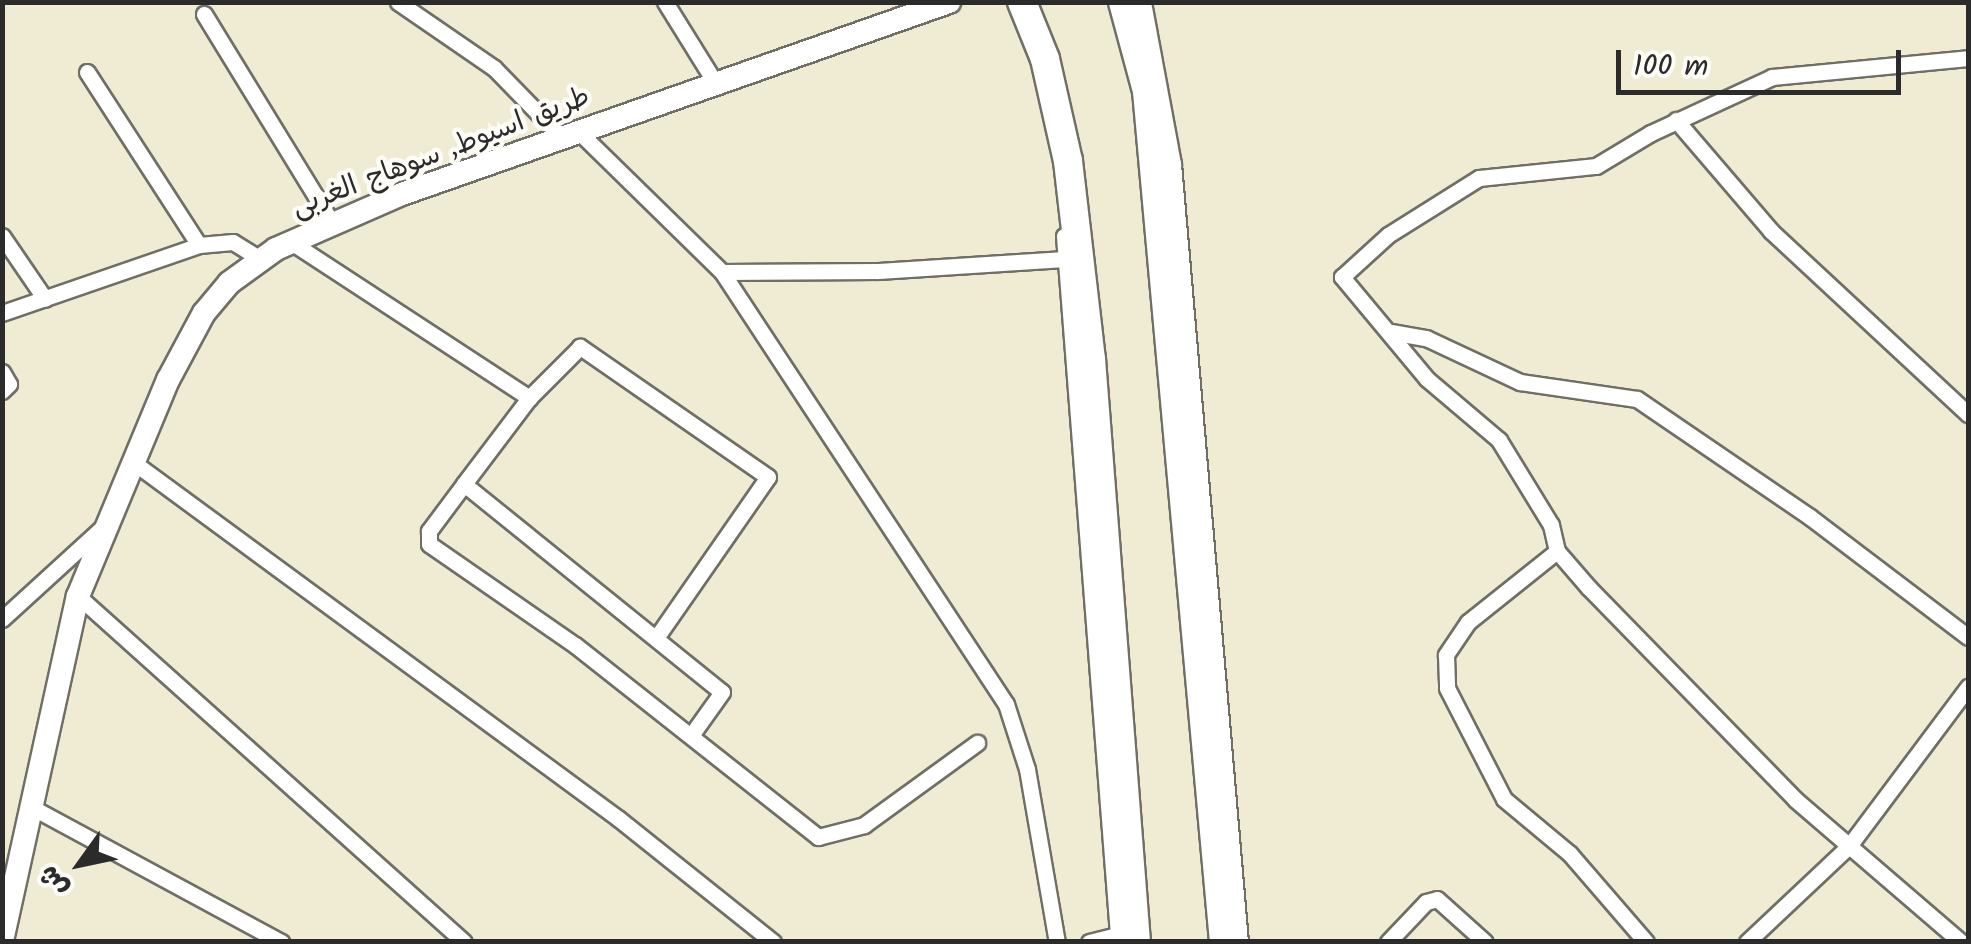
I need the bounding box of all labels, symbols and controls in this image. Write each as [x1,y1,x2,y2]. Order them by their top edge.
scale bar [1621,30,1906,92]
text: 100 m [1633,43,1708,91]
street label: طريق اسيوط, سوهاج الغربى [287,81,595,225]
north arrow [30,814,130,914]
text: ش [27,855,82,906]

